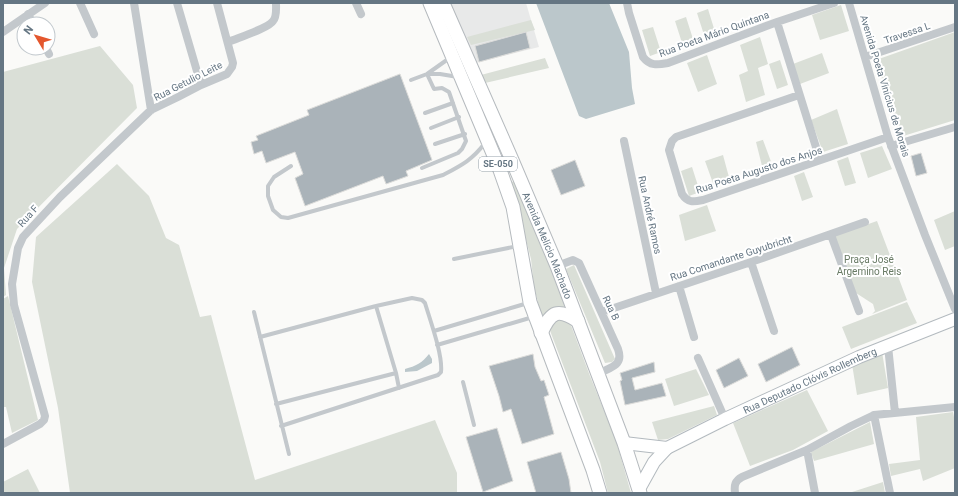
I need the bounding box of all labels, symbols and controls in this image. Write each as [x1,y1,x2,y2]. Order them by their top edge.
street label: Rua Poeta Mário Quintana [658,9,770,59]
street label: Avenida Poeta Vinícius de Morais [858,14,912,158]
north arrow [16,16,56,56]
street label: Travessa L [883,20,932,46]
text: N [21,23,36,37]
street label: Rua Getulio Leite [152,59,224,103]
street label: Rua Poeta Augusto dos Anjos [695,144,823,196]
road number: SE-050 [479,157,517,171]
street label: Rua André Ramos [636,175,664,255]
street label: Avenida Melício Machado [521,190,574,301]
street label: Rua F [16,203,41,229]
street label: Rua Comandante Guyubricht [669,233,793,283]
park label: Praça José Argemino Reis [837,254,901,277]
street label: Rua B [601,294,621,322]
street label: Rua Deputado Clóvis Rollemberg [741,345,878,415]

